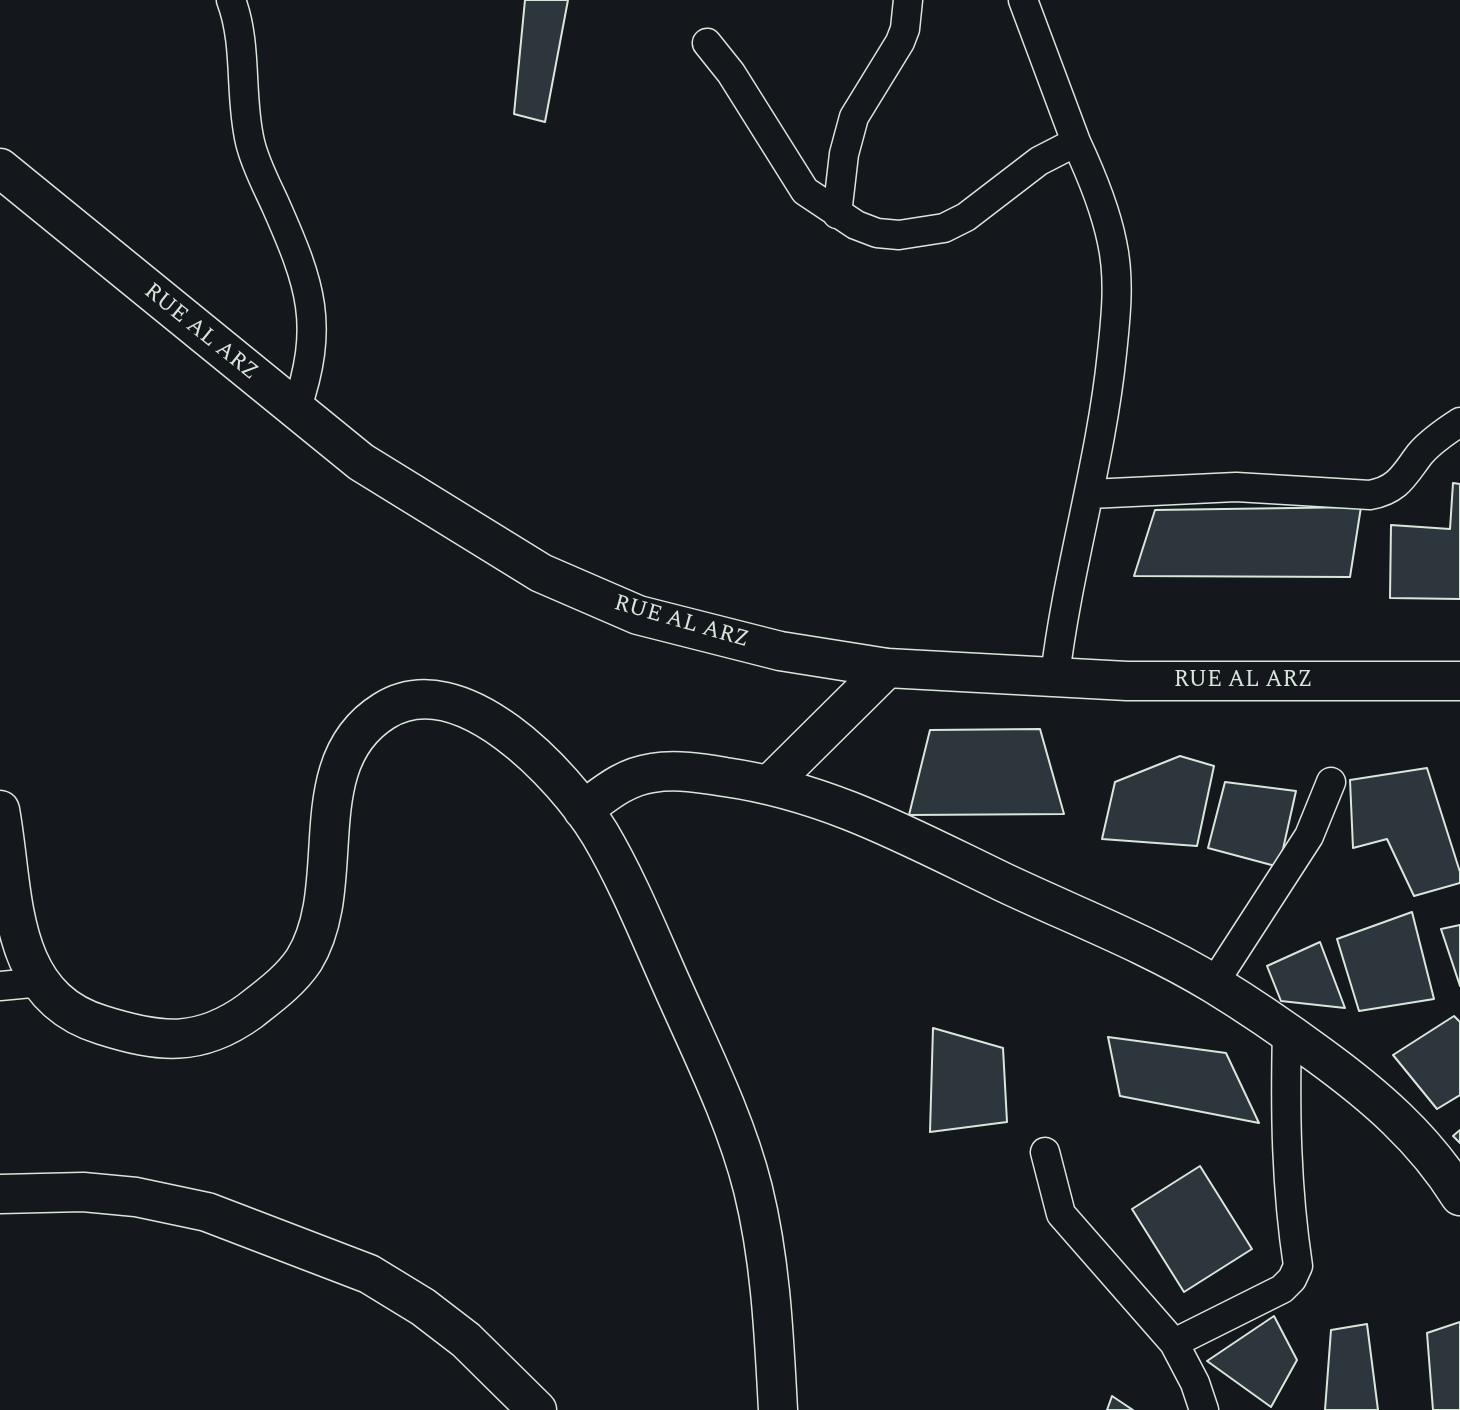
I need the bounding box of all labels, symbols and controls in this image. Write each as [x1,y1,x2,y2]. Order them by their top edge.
street label: RUE AL ARZ [137,279,263,387]
street label: RUE AL ARZ [611,591,751,655]
street label: RUE AL ARZ [1174,667,1312,695]

